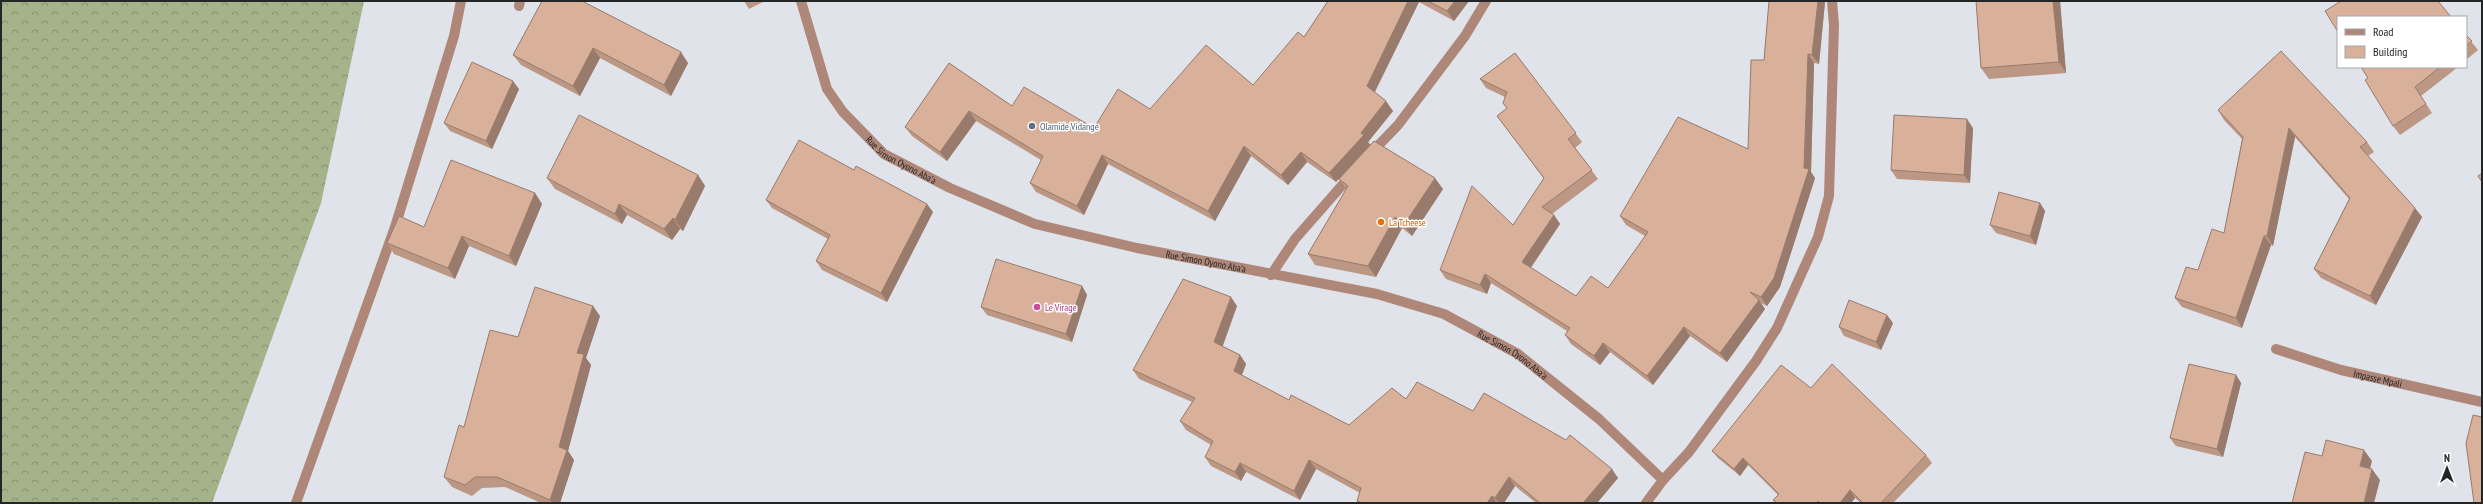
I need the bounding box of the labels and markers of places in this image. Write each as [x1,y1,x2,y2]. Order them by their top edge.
place label: Olamide Vidange [1040,120,1099,133]
marker: Olamide Vidange [1027,121,1037,131]
place label: La Tcheese [1389,216,1426,229]
marker: La Tcheese [1376,217,1386,227]
place label: Le Virage [1045,301,1077,314]
marker: Le Virage [1032,302,1042,312]

